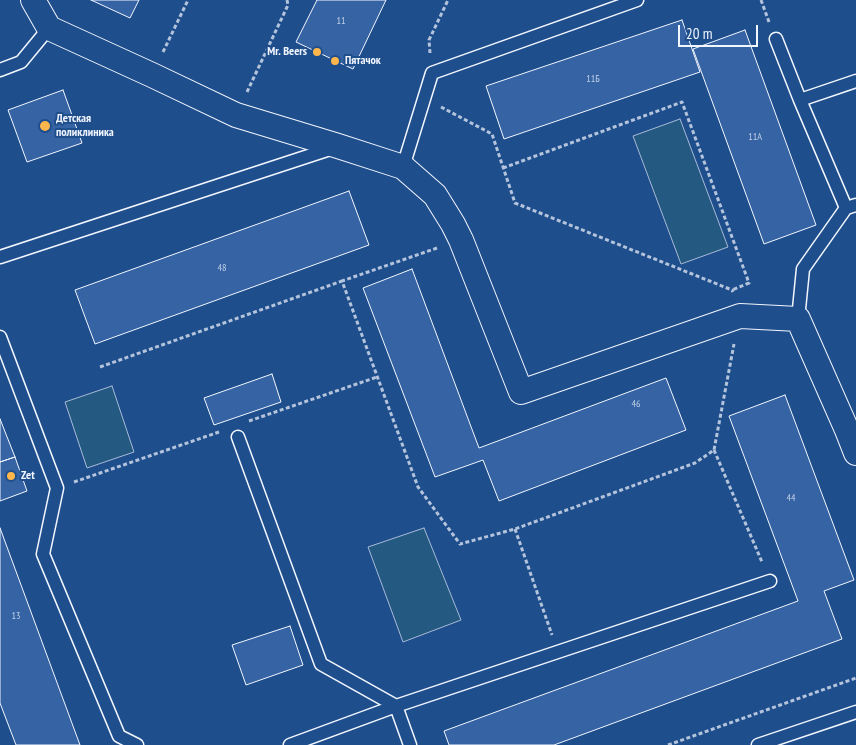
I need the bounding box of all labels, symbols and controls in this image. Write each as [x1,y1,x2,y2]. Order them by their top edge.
house number: 11 [337,15,345,27]
scale bar [681,15,761,47]
text: 20 m [686,24,712,43]
place label: Mr. Beers [267,45,307,59]
marker: Mr. Beers [311,46,323,58]
place label: Пятачок [345,54,381,68]
marker: Пятачок [329,55,341,67]
house number: 11Б [586,73,600,85]
place label: Детская поликлиника [56,112,114,140]
marker: Детская поликлиника [38,119,52,133]
house number: 11А [748,131,762,143]
house number: 48 [218,262,226,274]
house number: 46 [632,398,640,410]
place label: Zet [21,469,35,483]
marker: Zet [5,470,17,482]
house number: 44 [787,492,795,504]
house number: 13 [12,610,20,622]

